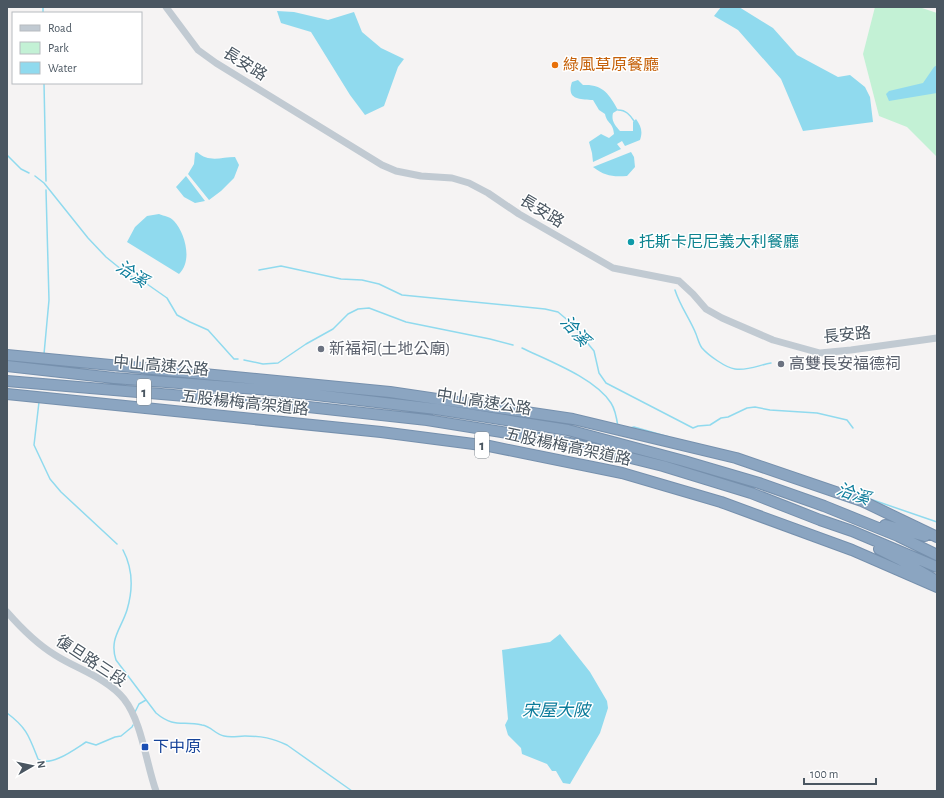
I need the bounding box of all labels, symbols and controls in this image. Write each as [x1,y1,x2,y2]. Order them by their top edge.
legend [12,12,142,84]
text: Road [48,22,72,34]
text: Park [48,42,69,54]
street label: 長安路 [220,44,270,84]
place label: 綠風草原餐廳 [563,56,659,73]
marker: 綠風草原餐廳 [550,60,560,70]
text: Water [48,62,77,74]
street label: 長安路 [517,191,567,230]
place label: 托斯卡尼尼義大利餐廳 [639,233,799,250]
marker: 托斯卡尼尼義大利餐廳 [626,237,636,247]
water label: 洽溪 [113,257,153,291]
water label: 洽溪 [557,312,595,351]
street label: 長安路 [822,324,872,345]
place label: 新福祠(土地公廟) [329,340,451,357]
marker: 新福祠(土地公廟) [316,344,326,354]
street label: 中山高速公路 [112,353,210,378]
place label: 高雙長安福德祠 [789,355,901,372]
marker: 高雙長安福德祠 [776,359,786,369]
road number: 1 [137,379,151,405]
street label: 中山高速公路 [435,386,533,417]
street label: 五股楊梅高架道路 [181,387,310,418]
street label: 五股楊梅高架道路 [504,425,632,468]
road number: 1 [475,432,489,458]
water label: 洽溪 [834,479,874,508]
street label: 復旦路三段 [53,632,129,689]
water label: 宋屋大陂 [522,701,593,719]
place label: 下中原 [153,739,201,755]
marker: 下中原 [140,742,150,752]
north arrow [12,746,52,786]
text: N [35,760,47,769]
scale bar [804,760,876,786]
text: 100 m [810,768,838,780]

